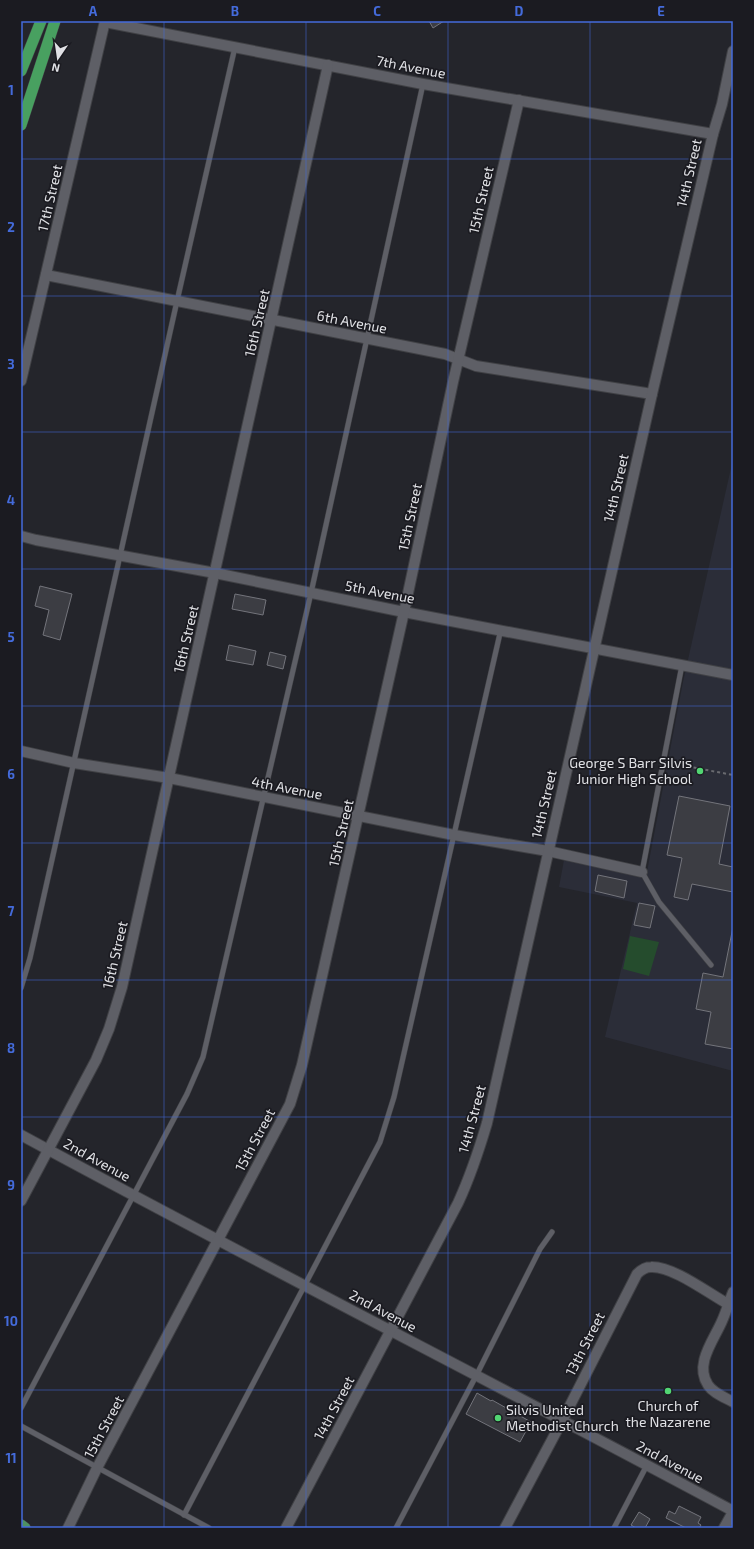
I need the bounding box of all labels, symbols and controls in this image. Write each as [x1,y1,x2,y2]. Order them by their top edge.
text: A [89,3,98,19]
text: B [231,3,239,19]
text: C [373,3,381,19]
text: D [515,3,524,19]
text: E [657,3,665,19]
north arrow [38,38,78,78]
street label: 7th Avenue [375,51,447,82]
text: N [50,61,61,75]
text: 1 [8,82,14,98]
street label: 14th Street [672,137,705,209]
street label: 17th Street [34,163,65,233]
street label: 15th Street [465,165,497,235]
text: 2 [7,219,15,235]
street label: 16th Street [240,287,273,358]
street label: 6th Avenue [316,306,389,337]
text: 3 [7,356,15,372]
street label: 14th Street [599,452,632,524]
street label: 15th Street [394,482,425,552]
text: 4 [7,492,15,508]
street label: 5th Avenue [344,576,416,607]
street label: 16th Street [169,603,202,674]
text: 5 [7,629,15,645]
place label: George S Barr Silvis Junior High School [569,754,693,787]
text: 6 [7,766,15,782]
marker: George S Barr Silvis Junior High School [695,766,705,776]
street label: 14th Street [527,768,560,840]
street label: 4th Avenue [250,772,324,803]
street label: 15th Street [325,798,357,868]
text: 7 [8,903,15,919]
street label: 16th Street [98,919,131,990]
text: 8 [7,1040,15,1056]
street label: 14th Street [454,1083,489,1155]
street label: 15th Street [231,1105,278,1174]
street label: 2nd Avenue [61,1134,134,1185]
text: 9 [7,1177,15,1193]
street label: 2nd Avenue [347,1286,420,1335]
street label: 13th Street [561,1309,608,1378]
text: 10 [4,1313,18,1329]
street label: 14th Street [310,1373,357,1443]
marker: Church of the Nazarene [663,1386,673,1396]
street label: 15th Street [80,1392,127,1461]
place label: Church of the Nazarene [625,1397,711,1430]
place label: Silvis United Methodist Church [506,1401,619,1434]
marker: Silvis United Methodist Church [493,1413,503,1423]
street label: 2nd Avenue [634,1437,707,1486]
text: 11 [5,1450,17,1466]

